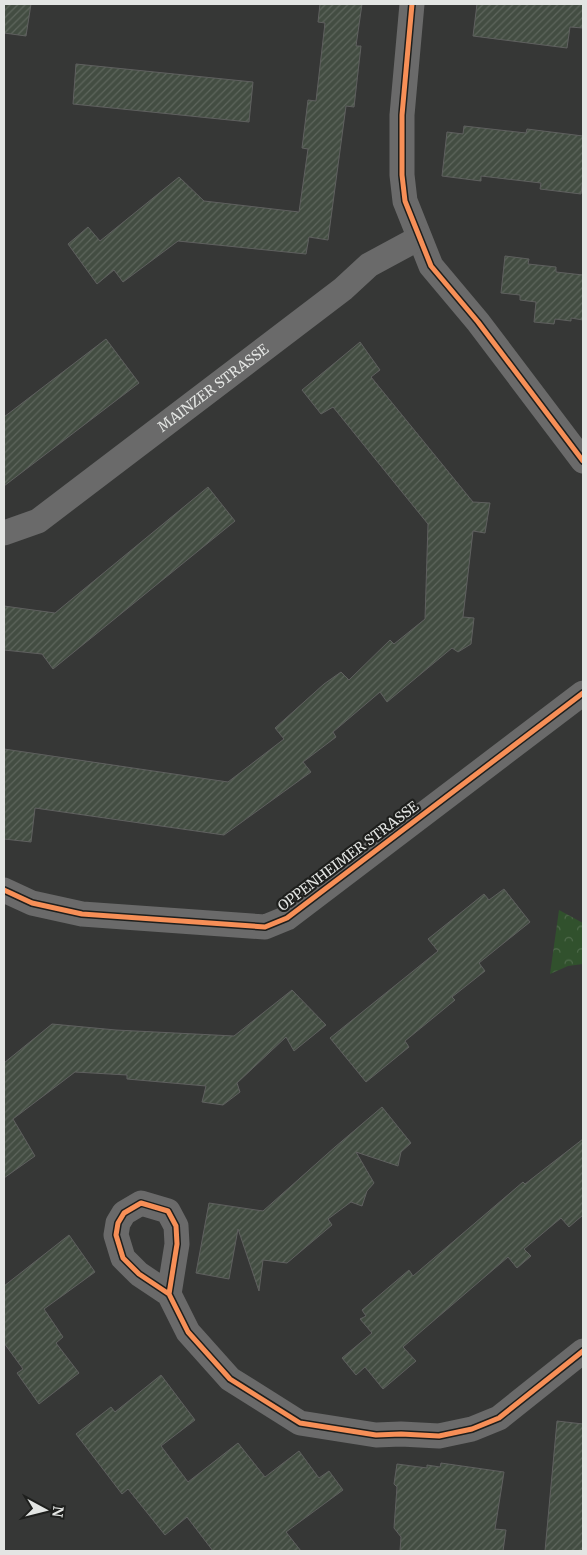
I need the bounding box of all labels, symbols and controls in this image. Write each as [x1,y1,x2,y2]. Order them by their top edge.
street label: MAINZER STRASSE [154,340,272,436]
street label: OPPENHEIMER STRASSE [274,797,422,915]
north arrow [20,1485,70,1535]
text: N [48,1505,68,1518]

